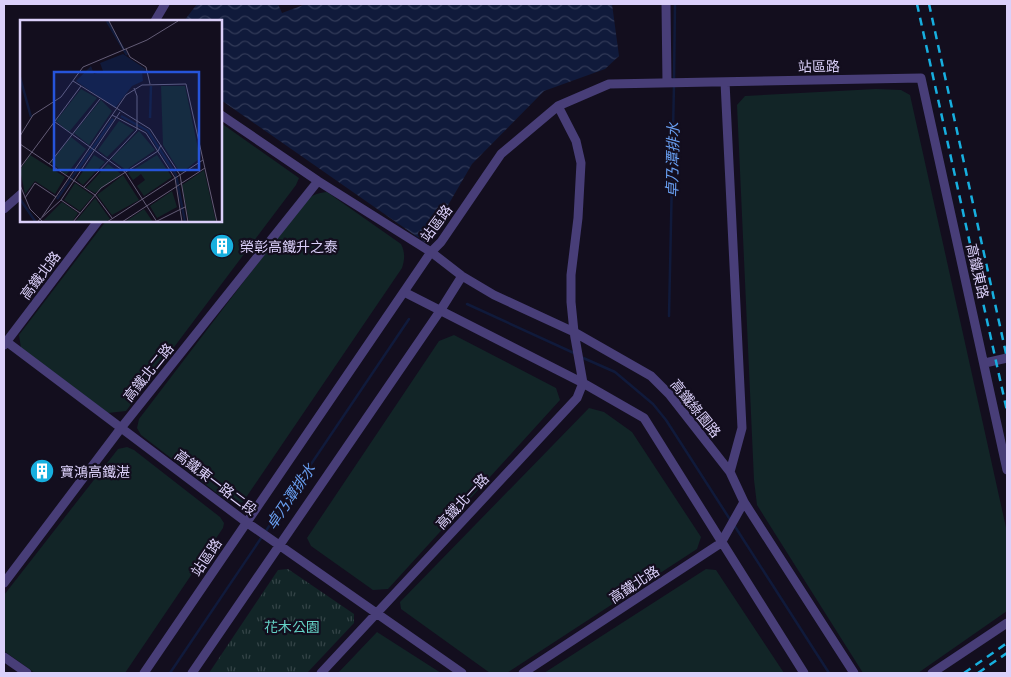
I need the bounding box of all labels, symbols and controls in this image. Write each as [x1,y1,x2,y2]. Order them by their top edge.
inset map [20,20,222,222]
street label: 站區路 [798,57,840,75]
water label: 卓乃潭排水 [662,121,682,198]
street label: 站區路 [417,201,455,245]
building icon: 榮彰高鐵升之泰 [209,233,235,259]
place label: 榮彰高鐵升之泰 [240,238,338,255]
street label: 高鐵東路 [963,242,993,300]
street label: 高鐵北路 [16,248,64,302]
street label: 高鐵北二路 [119,339,177,405]
street label: 高鐵綠園路 [667,375,725,441]
street label: 高鐵東一路二段 [172,446,260,518]
building icon: 寶鴻高鐵湛 [29,458,55,484]
water label: 卓乃潭排水 [262,459,319,532]
place label: 寶鴻高鐵湛 [60,463,130,480]
street label: 高鐵北一路 [432,470,492,532]
street label: 站區路 [187,535,225,579]
street label: 高鐵北路 [606,562,662,606]
park label: 花木公園 [264,618,320,635]

